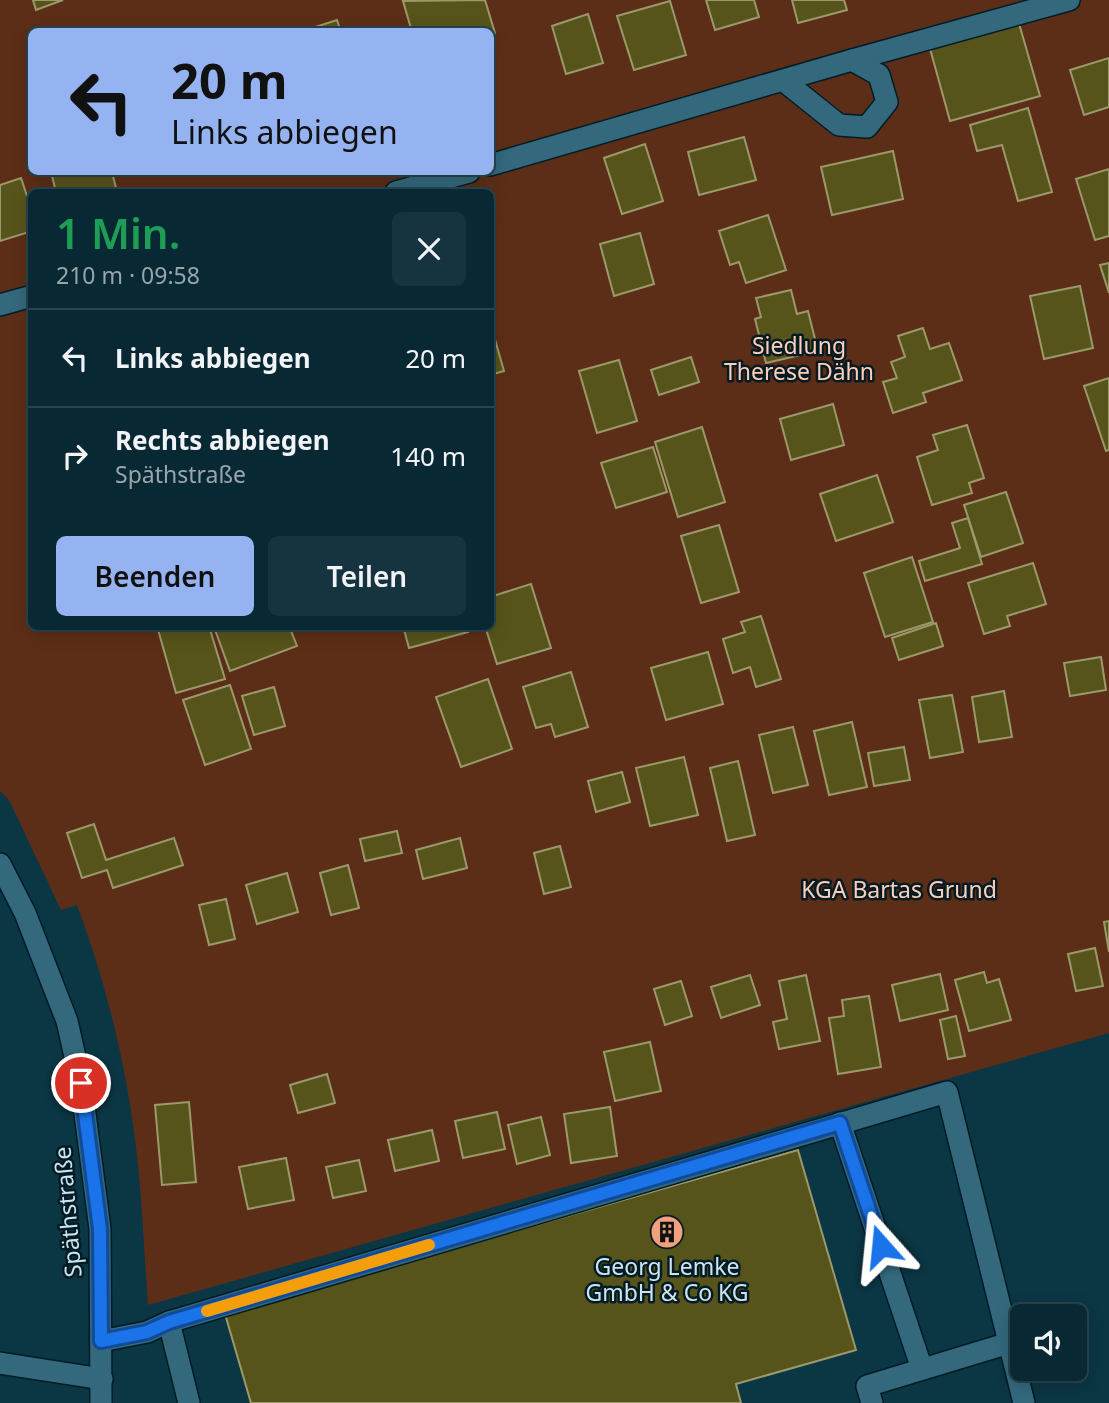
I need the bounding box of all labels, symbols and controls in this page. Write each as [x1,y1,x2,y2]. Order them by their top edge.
text: 20 m [171,47,288,113]
icon: left [56,56,147,147]
text: Links abbiegen [171,110,398,153]
text: 1 Min. [56,204,180,261]
button: close [392,212,466,286]
text: 210 m · 09:58 [56,259,200,291]
park label: Siedlung Therese Dähn [724,329,874,387]
icon: left [56,339,94,377]
text: Links abbiegen [115,340,311,376]
text: 20 m [405,340,466,376]
text: Rechts abbiegen [115,422,330,458]
icon: right [56,437,94,475]
text: 140 m [390,438,466,474]
text: Späthstraße [115,458,246,490]
button: Beenden [56,536,254,616]
button: Teilen [268,536,466,616]
park label: KGA Bartas Grund [801,873,997,905]
pin [51,1053,111,1113]
icon: arrive [62,1064,100,1102]
street label: Späthstraße [45,1145,89,1279]
position arrow [844,1209,918,1283]
building icon: Georg Lemke GmbH & Co KG [648,1213,686,1251]
place label: Georg Lemke GmbH & Co KG [585,1250,749,1308]
map controls [1010,1304,1087,1381]
button: sound [1010,1304,1087,1381]

